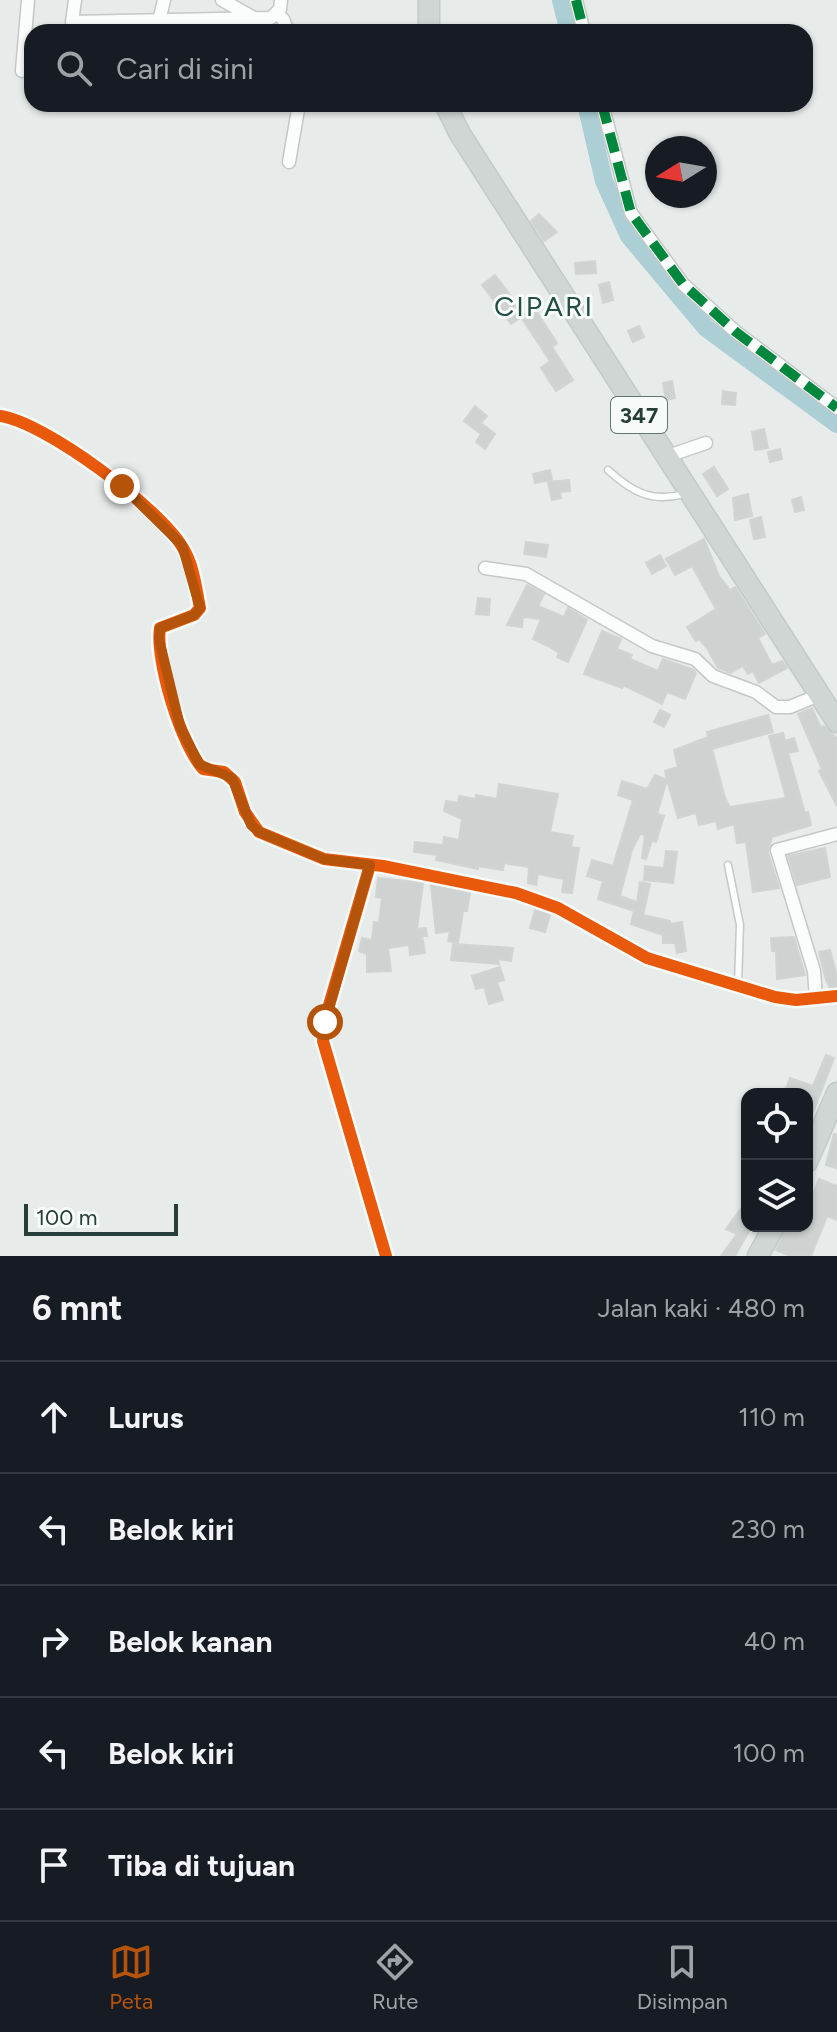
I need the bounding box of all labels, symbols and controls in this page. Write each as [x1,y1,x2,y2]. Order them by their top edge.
search box [24,24,813,112]
icon: search [52,46,96,90]
text: Cari di sini [116,50,254,87]
north arrow [645,136,717,208]
district label: CIPARI [494,289,594,323]
road number: 347 [611,397,667,433]
route end [104,468,140,504]
route start [307,1004,343,1040]
map controls [741,1088,813,1232]
button: locate [741,1088,813,1160]
button: layers [741,1160,813,1232]
scale bar [24,1200,178,1236]
text: 100 m [36,1204,97,1231]
text: 6 mnt [32,1288,122,1329]
text: Jalan kaki · 480 m [597,1292,805,1324]
icon: ahead [32,1395,76,1439]
text: Lurus [108,1399,184,1436]
text: 110 m [738,1401,805,1433]
icon: left [32,1507,76,1551]
text: Belok kiri [108,1511,234,1548]
text: 230 m [731,1513,805,1545]
icon: right [32,1619,76,1663]
text: Belok kanan [108,1623,273,1660]
text: 40 m [744,1625,805,1657]
icon: left [32,1731,76,1775]
text: Belok kiri [108,1735,234,1772]
text: 100 m [732,1737,805,1769]
icon: arrive [32,1843,76,1887]
text: Tiba di tujuan [108,1847,295,1884]
tab: Peta [109,1940,153,2015]
tab: Rute [372,1940,418,2015]
tab: Disimpan [637,1940,728,2015]

